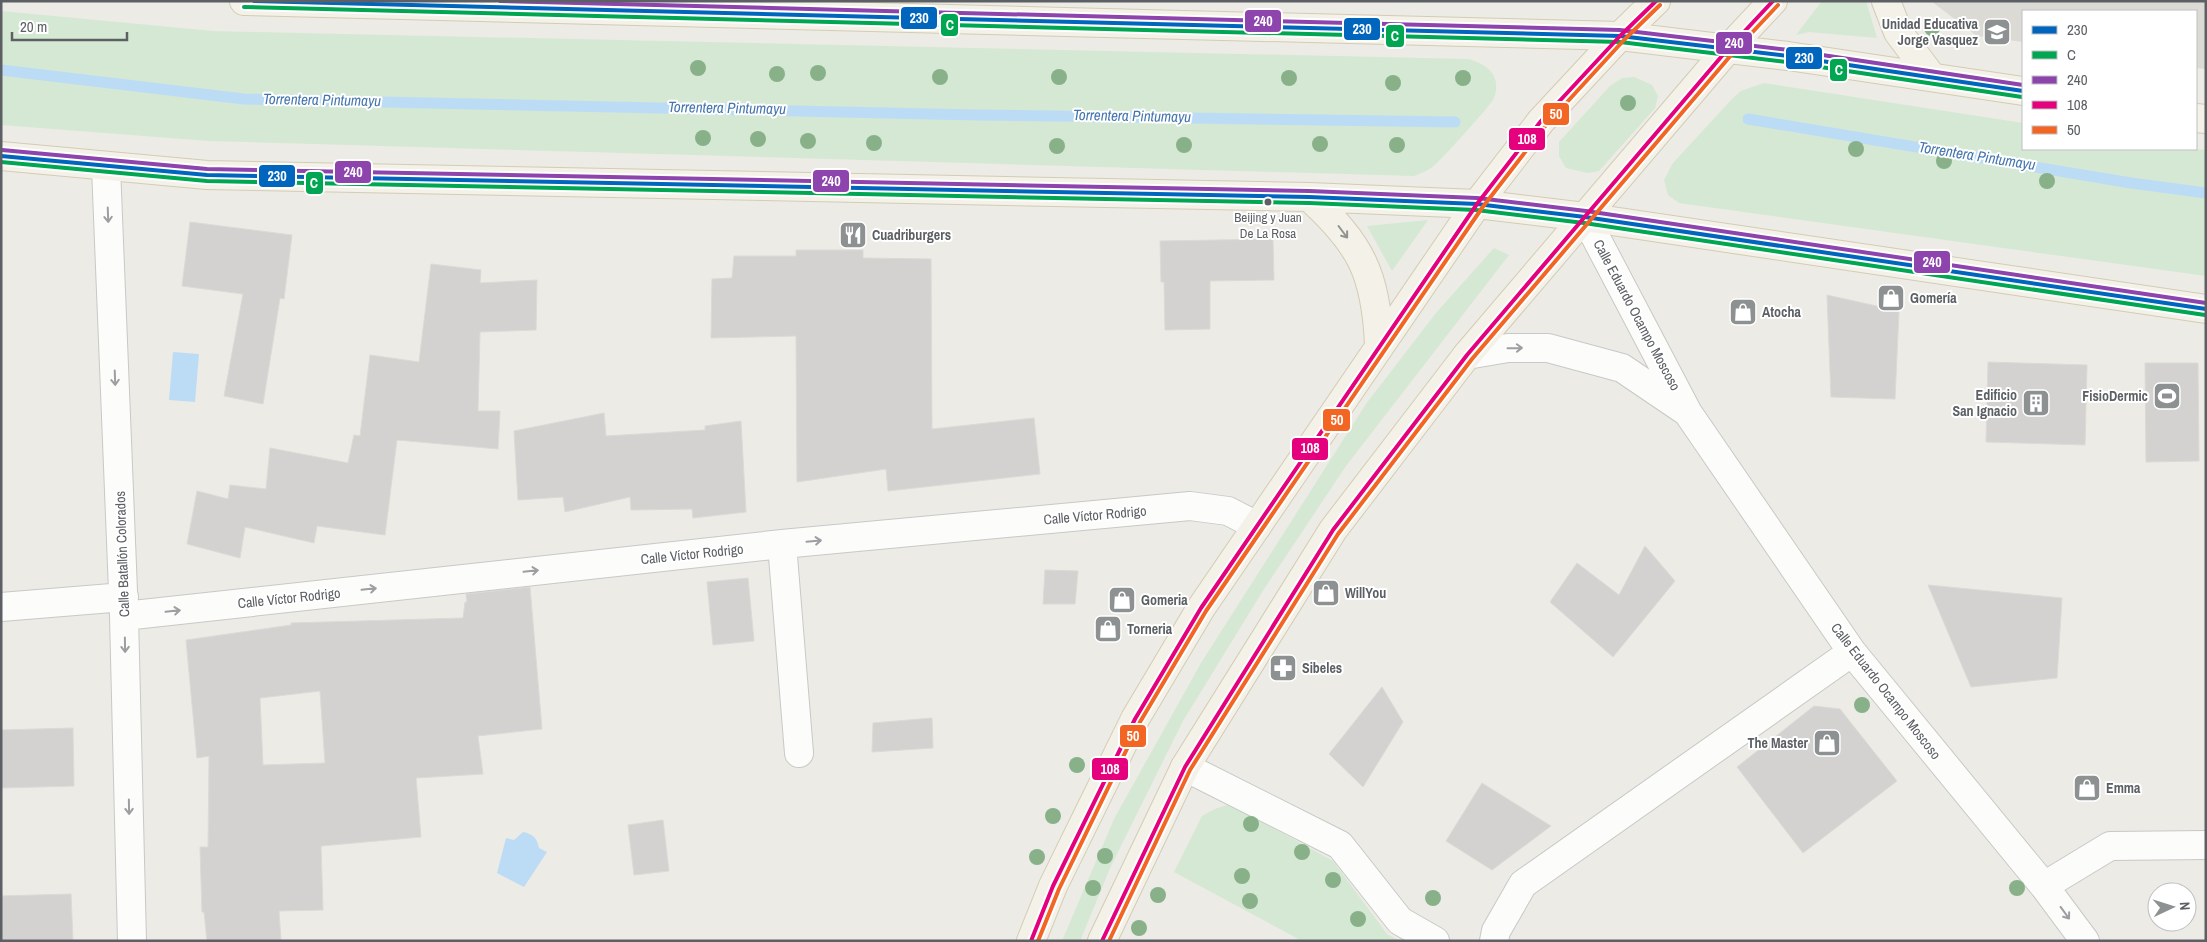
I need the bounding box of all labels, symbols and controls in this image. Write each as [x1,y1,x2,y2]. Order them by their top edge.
line badge: 230 [900,6,938,30]
text: 230 [909,9,929,27]
line badge: 240 [1244,9,1282,33]
scale bar [12,10,128,42]
legend [2022,10,2197,150]
text: 240 [1253,12,1273,30]
line badge: C [940,13,959,37]
place label: Unidad Educativa Jorge Vasquez [1882,15,1979,49]
text: 20 m [20,16,47,37]
text: C [946,16,954,34]
line badge: 230 [1343,17,1381,41]
school or university icon: Unidad Educativa Jorge Vasquez [1982,17,2012,47]
text: 230 [2067,19,2088,40]
text: 230 [1352,20,1372,38]
line badge: C [1385,24,1405,48]
text: C [1391,27,1399,45]
line badge: 240 [1715,31,1753,55]
text: 240 [1724,34,1744,52]
text: C [2067,44,2076,65]
line badge: 230 [1785,46,1823,70]
text: 230 [1794,49,1814,67]
line badge: C [1829,58,1848,82]
text: C [1835,61,1843,79]
text: 240 [2067,69,2088,90]
water label: Torrentera Pintumayu [263,88,381,111]
text: 108 [2067,94,2088,115]
water label: Torrentera Pintumayu [668,96,786,119]
line badge: 50 [1542,102,1570,126]
water label: Torrentera Pintumayu [1073,104,1191,127]
text: 50 [1550,105,1562,123]
text: 50 [2067,119,2081,140]
line badge: 108 [1508,127,1546,151]
text: 108 [1517,130,1537,148]
water label: Torrentera Pintumayu [1917,136,2037,175]
line badge: 240 [334,160,372,184]
text: 240 [343,163,363,181]
line badge: 230 [258,164,296,188]
text: 230 [267,167,287,185]
line badge: 240 [812,169,850,193]
line badge: C [305,171,324,195]
text: 240 [821,172,841,190]
text: C [310,174,318,192]
marker: Beijing y Juan De La Rosa [1263,197,1273,207]
one-way arrow [104,207,113,223]
place label: Beijing y Juan De La Rosa [1234,209,1302,242]
restaurant icon: Cuadriburgers [838,220,868,250]
one-way arrow [1338,225,1348,239]
place label: Cuadriburgers [872,226,951,244]
street label: Calle Eduardo Ocampo Moscoso [1590,236,1684,394]
line badge: 240 [1913,250,1951,274]
text: 240 [1922,253,1942,271]
shop icon: Gomería [1876,283,1906,313]
place label: Gomería [1910,289,1957,307]
shop icon: Atocha [1728,297,1758,327]
place label: Atocha [1762,303,1802,321]
one-way arrow [1506,343,1523,353]
one-way arrow [110,369,120,385]
sports icon: FisioDermic [2152,381,2182,411]
place label: Edificio San Ignacio [1953,386,2017,420]
place label: FisioDermic [2082,387,2148,405]
building icon: Edificio San Ignacio [2021,388,2051,418]
line badge: 50 [1322,408,1351,432]
text: 50 [1331,411,1343,429]
line badge: 108 [1291,437,1329,461]
text: 108 [1300,439,1320,457]
street label: Calle Batallón Colorados [111,490,133,617]
street label: Calle Víctor Rodrigo [1043,502,1147,528]
one-way arrow [806,536,822,546]
street label: Calle Víctor Rodrigo [640,540,744,568]
one-way arrow [522,567,538,576]
shop icon: WillYou [1311,578,1341,608]
street label: Calle Víctor Rodrigo [237,584,341,612]
one-way arrow [361,584,377,594]
place label: WillYou [1345,584,1386,602]
shop icon: Gomeria [1107,585,1137,615]
place label: Gomeria [1141,591,1188,609]
one-way arrow [165,606,181,616]
shop icon: Torneria [1093,614,1123,644]
street label: Calle Eduardo Ocampo Moscoso [1827,619,1945,763]
place label: Torneria [1127,620,1173,638]
one-way arrow [120,636,130,653]
pharmacy icon: Sibeles [1268,653,1298,683]
place label: Sibeles [1302,659,1342,677]
line badge: 50 [1119,724,1147,748]
text: 50 [1127,727,1139,745]
shop icon: The Master [1812,728,1842,758]
place label: The Master [1747,734,1809,752]
line badge: 108 [1091,757,1129,781]
text: 108 [1100,760,1120,778]
shop icon: Emma [2072,773,2102,803]
place label: Emma [2106,779,2141,797]
one-way arrow [124,799,134,815]
north arrow [2147,882,2197,932]
text: N [2176,901,2194,911]
one-way arrow [2059,906,2070,919]

